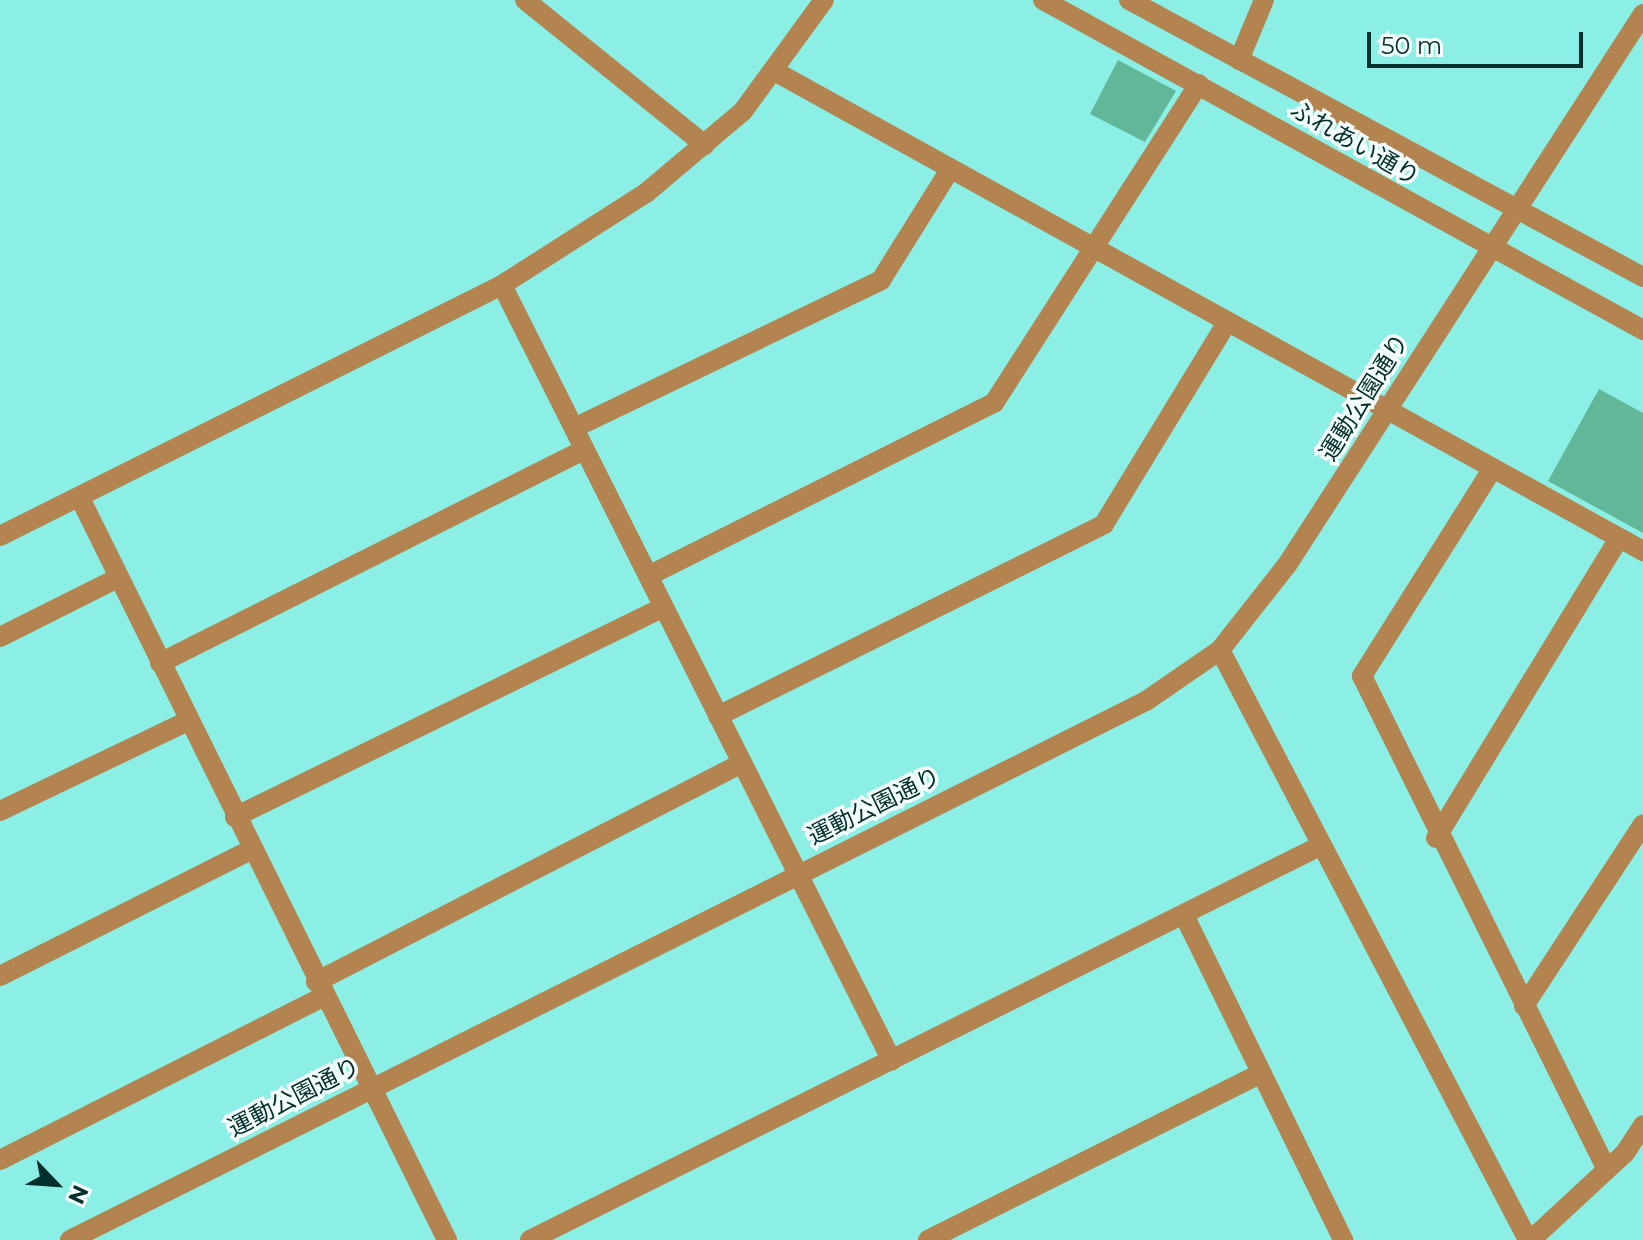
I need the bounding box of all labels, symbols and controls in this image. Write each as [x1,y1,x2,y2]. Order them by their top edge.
scale bar [1371,16,1587,66]
text: 50 m [1381,31,1442,60]
street label: ふれあい通り [1285,95,1425,191]
street label: 運動公園通り [1314,328,1414,466]
street label: 運動公園通り [803,761,945,851]
street label: 運動公園通り [223,1051,365,1143]
north arrow [16,1144,96,1224]
text: N [62,1181,94,1208]

